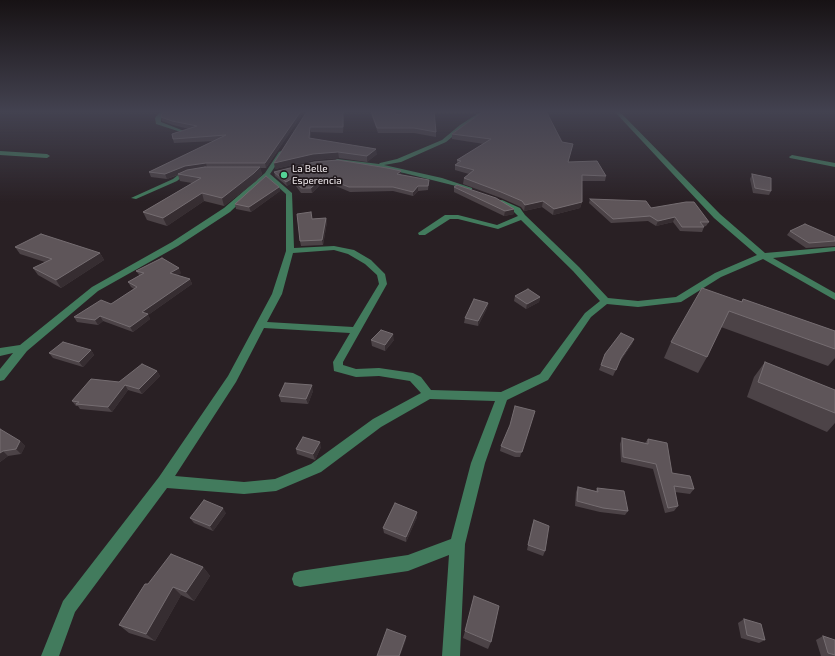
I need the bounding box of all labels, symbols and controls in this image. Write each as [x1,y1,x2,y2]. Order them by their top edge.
place label: La Belle Esperencia [292,163,342,186]
marker: La Belle Esperencia [279,170,289,180]

